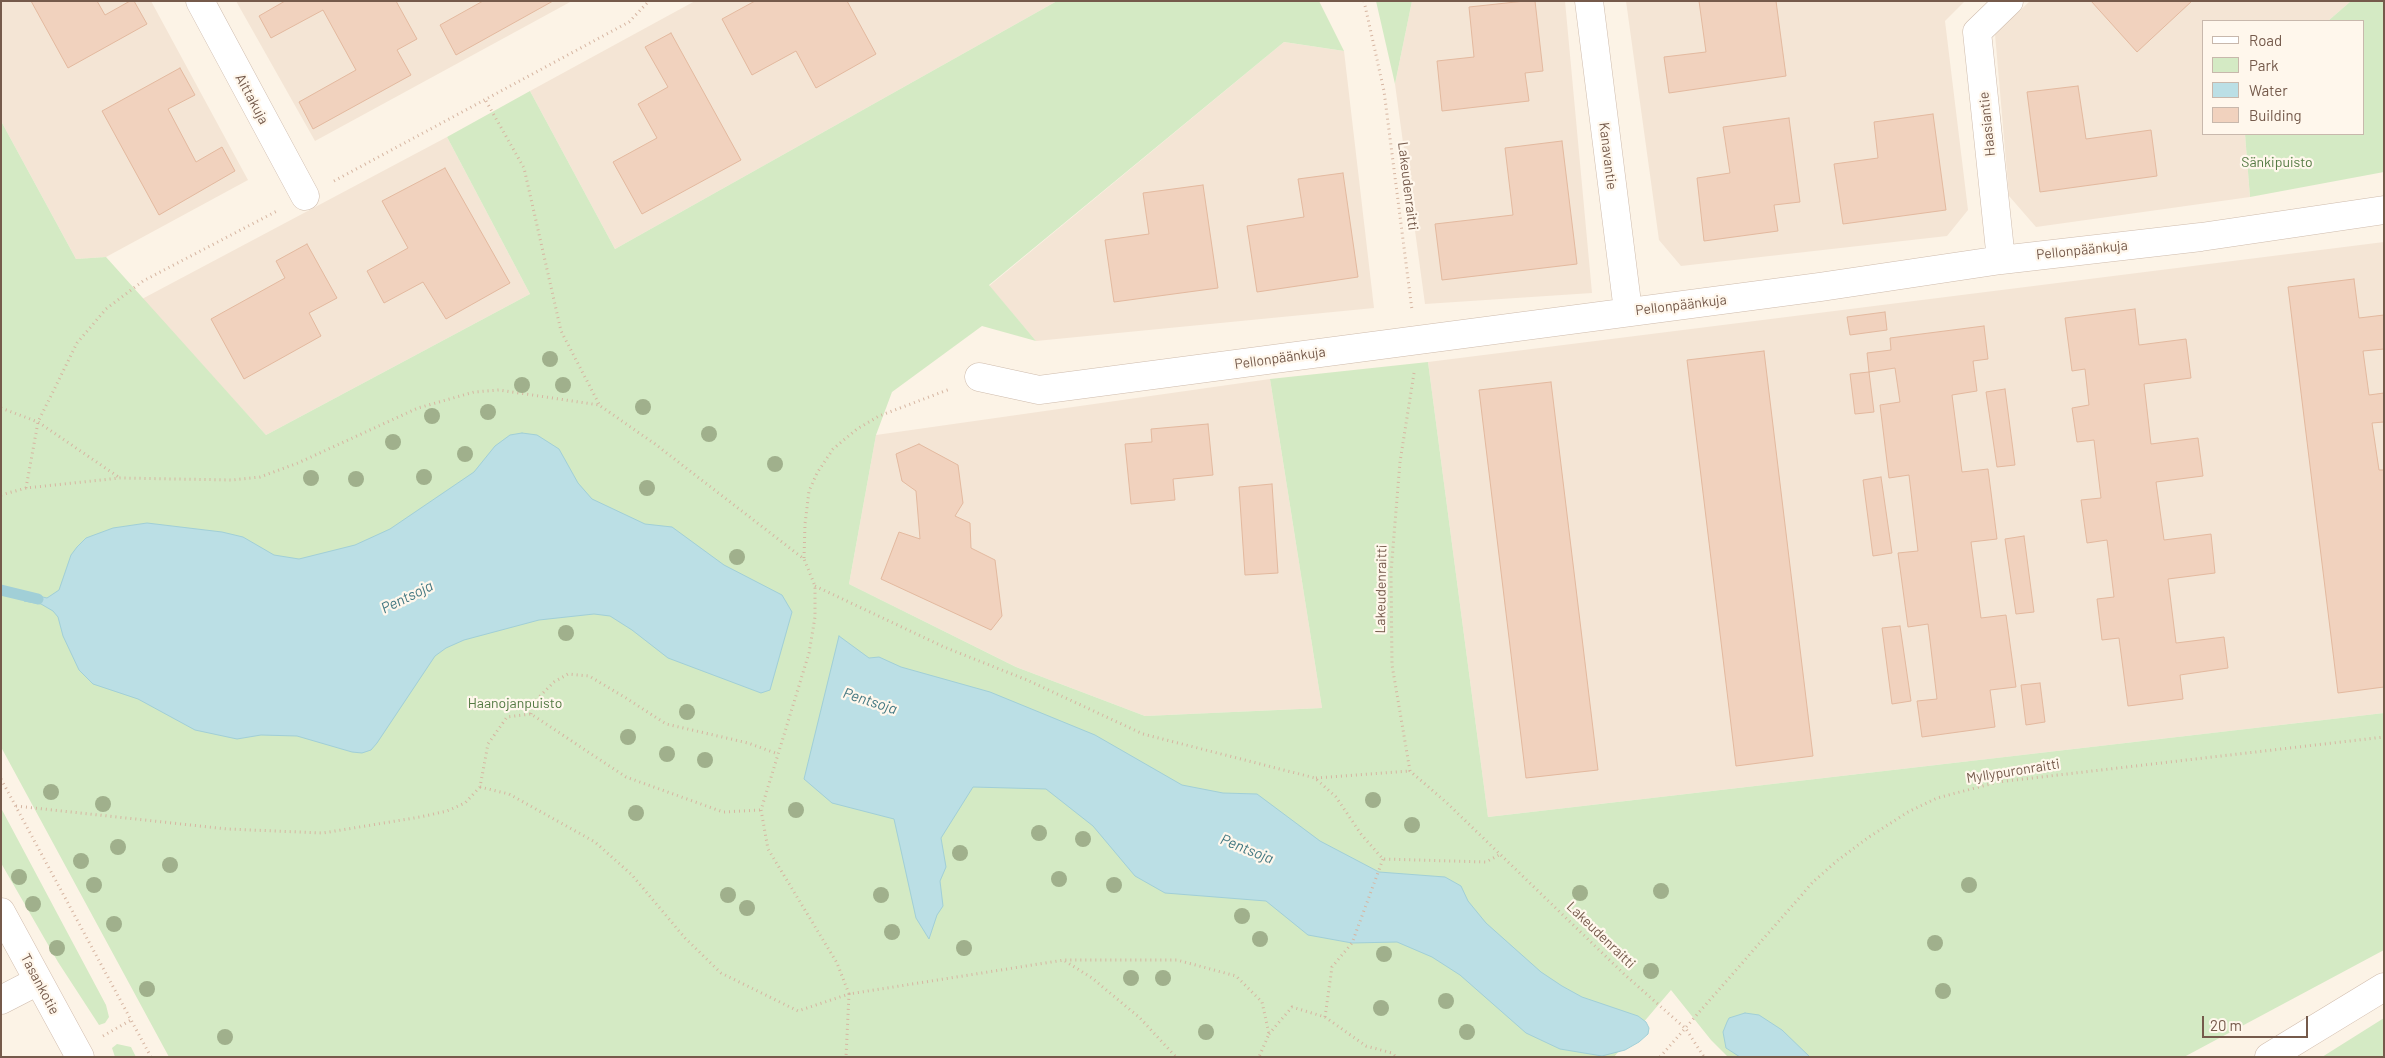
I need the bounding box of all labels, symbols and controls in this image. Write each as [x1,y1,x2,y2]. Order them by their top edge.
legend [2202,20,2365,135]
text: Road [2249,31,2282,49]
text: Park [2249,56,2278,74]
street label: Aittakuja [232,71,272,127]
text: Water [2249,81,2288,99]
street label: Haasiantie [1975,91,1999,157]
text: Building [2249,106,2302,124]
street label: Kanavantie [1596,121,1620,191]
street label: Lakeudenraitti [1394,141,1422,231]
park label: Sänkipuisto [2241,154,2313,170]
street label: Pellonpäänkuja [2035,237,2129,263]
street label: Pellonpäänkuja [1634,291,1728,319]
street label: Pellonpäänkuja [1233,343,1327,373]
street label: Lakeudenraitti [1372,544,1390,634]
water label: Pentsoja [378,577,436,617]
water label: Pentsoja [841,684,899,718]
park label: Haanojanpuisto [468,695,562,711]
street label: Myllypuronraitti [1965,755,2061,787]
water label: Pentsoja [1218,830,1276,868]
street label: Lakeudenraitti [1563,898,1639,972]
street label: Tasankotie [17,951,63,1017]
scale bar [2205,1006,2311,1038]
text: 20 m [2210,1016,2242,1034]

